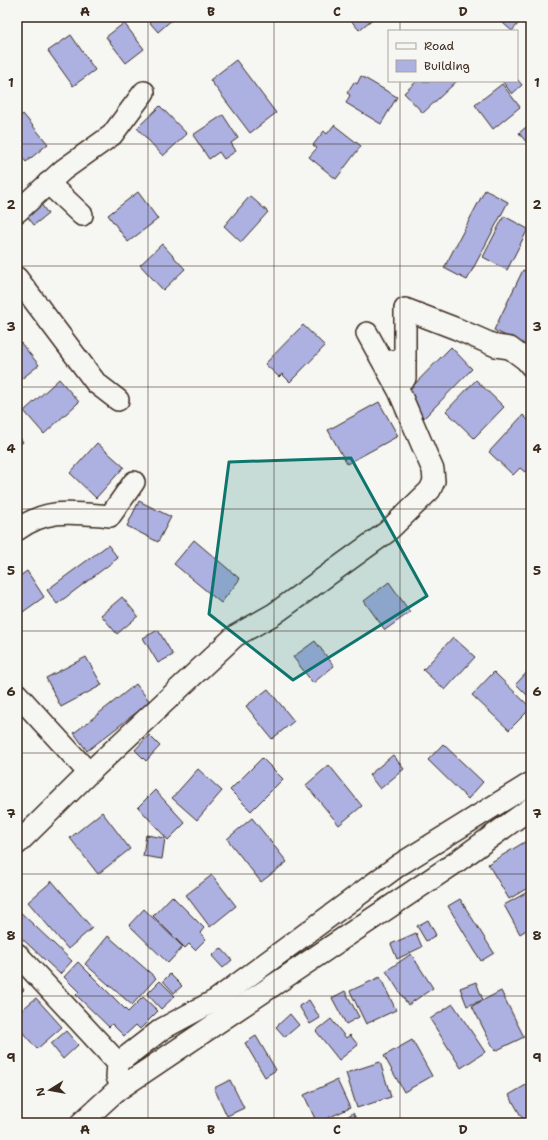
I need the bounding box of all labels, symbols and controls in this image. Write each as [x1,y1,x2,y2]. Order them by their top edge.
text: A [80,3,90,20]
text: B [207,3,215,20]
text: C [333,3,341,20]
text: D [458,3,468,20]
legend [388,30,518,82]
text: Road [424,38,455,54]
text: Building [424,58,470,74]
text: 1 [8,74,14,91]
text: 1 [534,74,540,91]
text: 2 [6,196,16,213]
text: 2 [532,196,542,213]
text: 3 [6,318,16,335]
text: 3 [532,318,542,335]
text: 4 [6,440,16,457]
text: 4 [532,440,542,457]
text: 5 [7,562,15,579]
text: 5 [533,562,541,579]
text: 6 [6,683,16,700]
text: 6 [532,683,542,700]
text: 7 [6,805,16,822]
text: 7 [532,805,542,822]
text: 8 [6,927,16,944]
text: 8 [532,927,542,944]
text: 9 [6,1049,16,1066]
text: 9 [532,1049,542,1066]
north arrow [30,1070,70,1110]
text: N [32,1086,49,1098]
text: A [80,1121,90,1138]
text: B [207,1121,215,1138]
text: C [333,1121,341,1138]
text: D [458,1121,468,1138]

